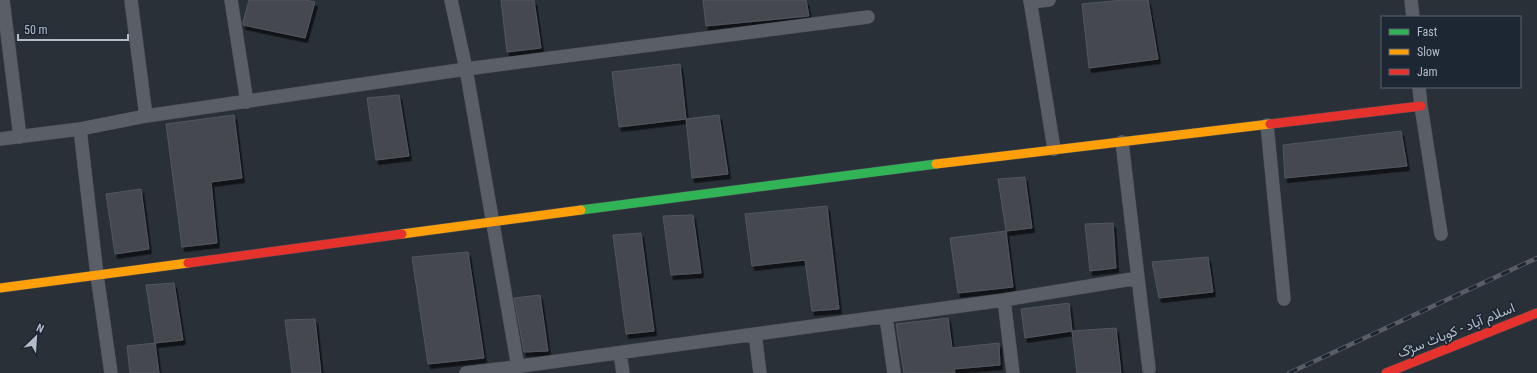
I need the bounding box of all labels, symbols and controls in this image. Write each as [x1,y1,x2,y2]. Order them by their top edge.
scale bar [18,16,128,42]
legend [1381,16,1521,88]
text: 50 m [24,23,48,37]
text: Fast [1417,25,1438,39]
text: Slow [1417,45,1440,59]
text: Jam [1417,65,1438,79]
street label: اسلام آباد - کوہاٹ سڑک [1395,299,1518,363]
north arrow [16,317,56,357]
text: N [34,321,46,336]

